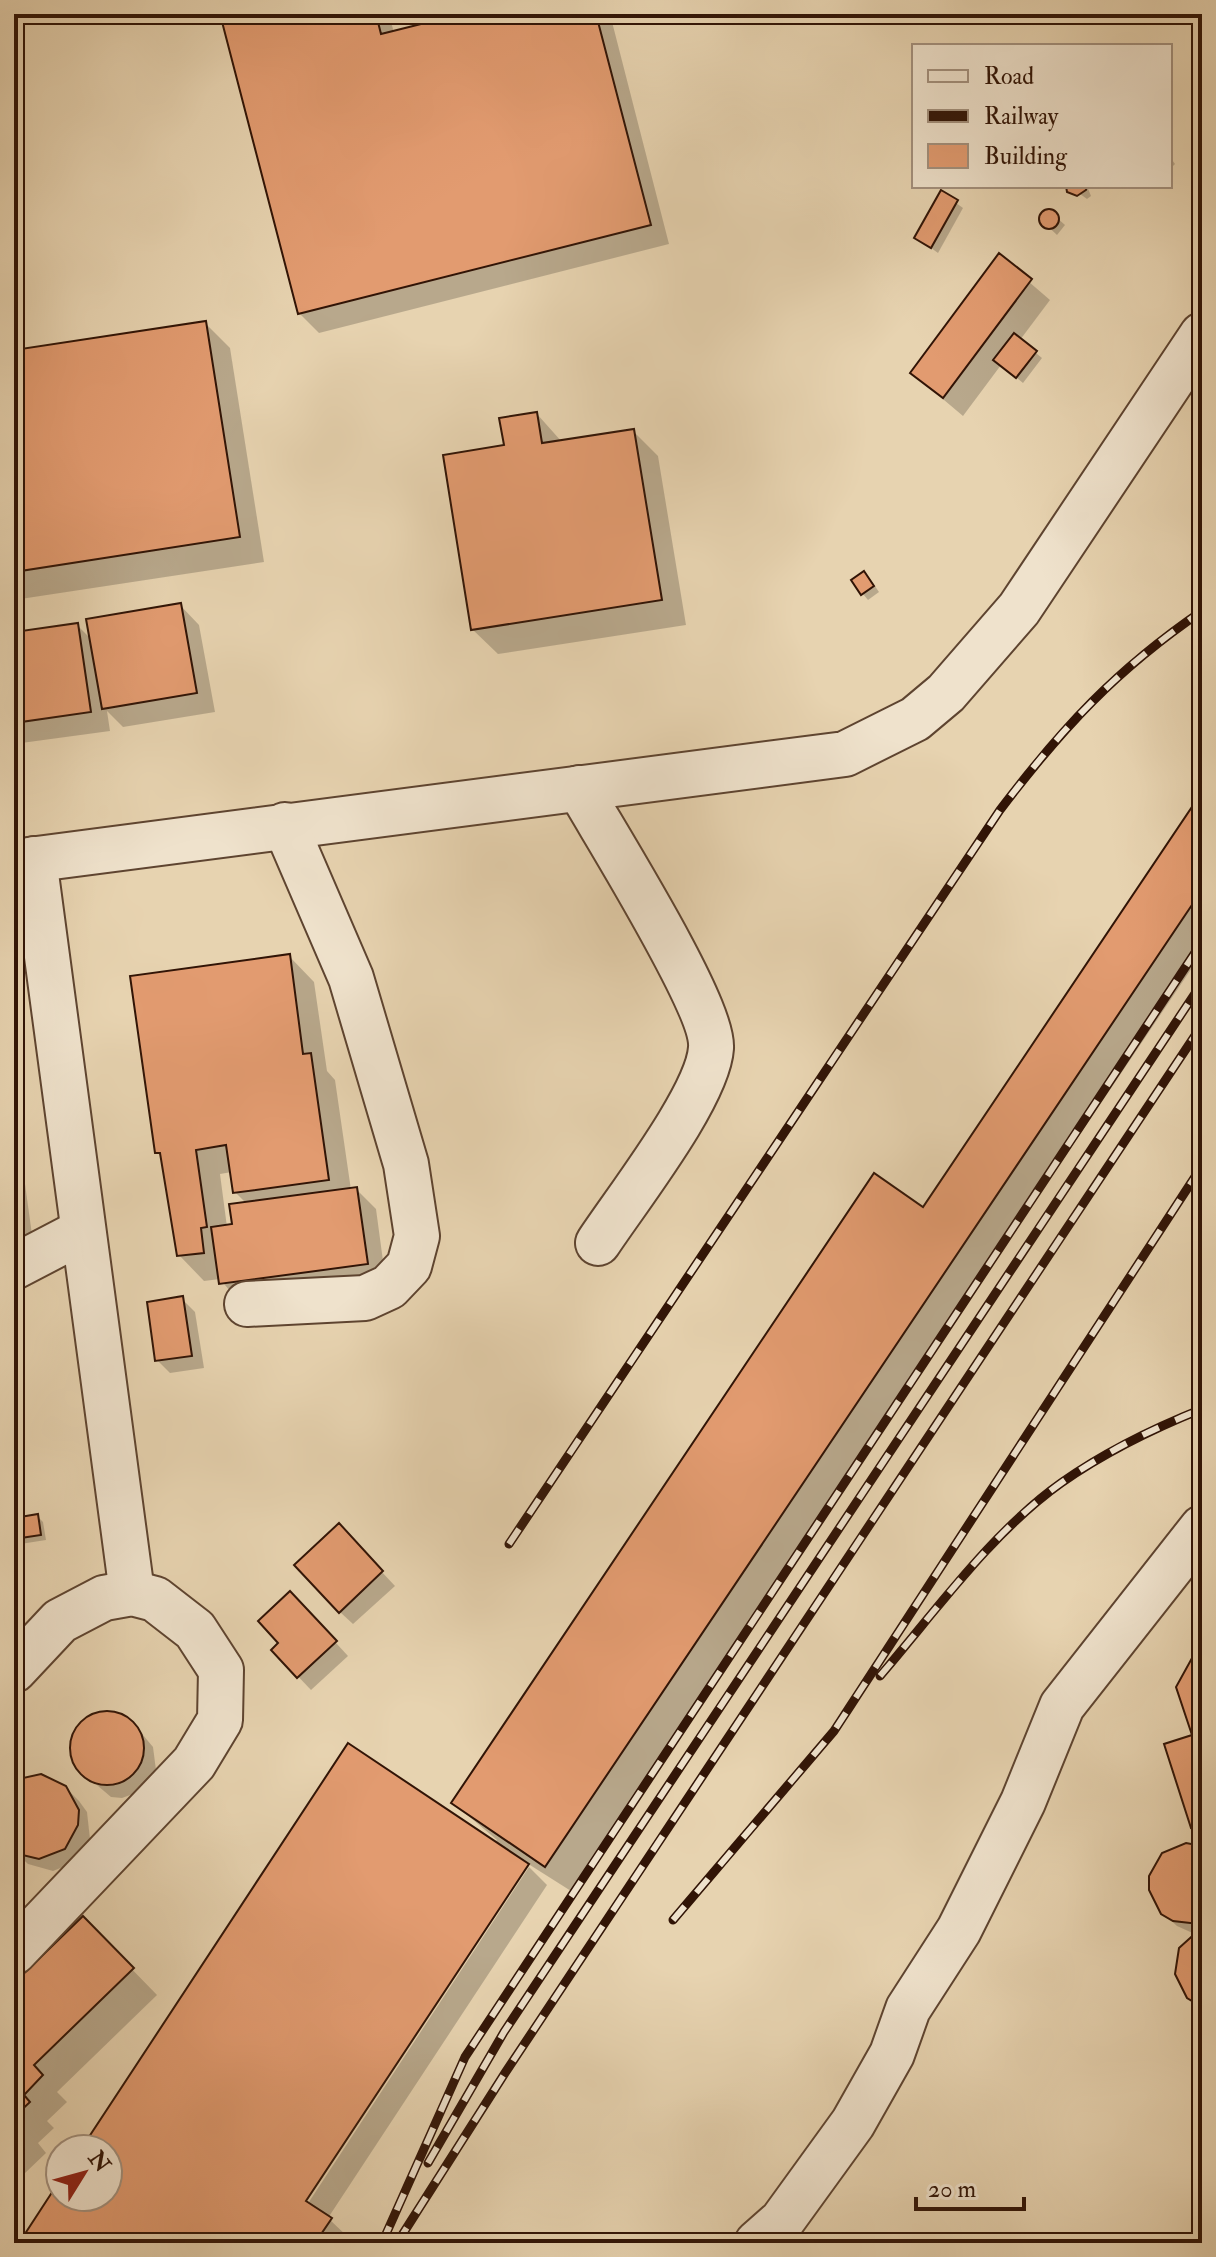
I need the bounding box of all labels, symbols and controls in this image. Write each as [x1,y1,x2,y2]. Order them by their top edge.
legend [912,44,1172,188]
text: Road [984,61,1034,92]
text: Railway [984,101,1059,132]
text: Building [984,141,1068,172]
north arrow [44,2133,124,2213]
text: N [81,2144,116,2178]
scale bar [916,2161,1024,2211]
text: 20 m [928,2174,977,2205]

